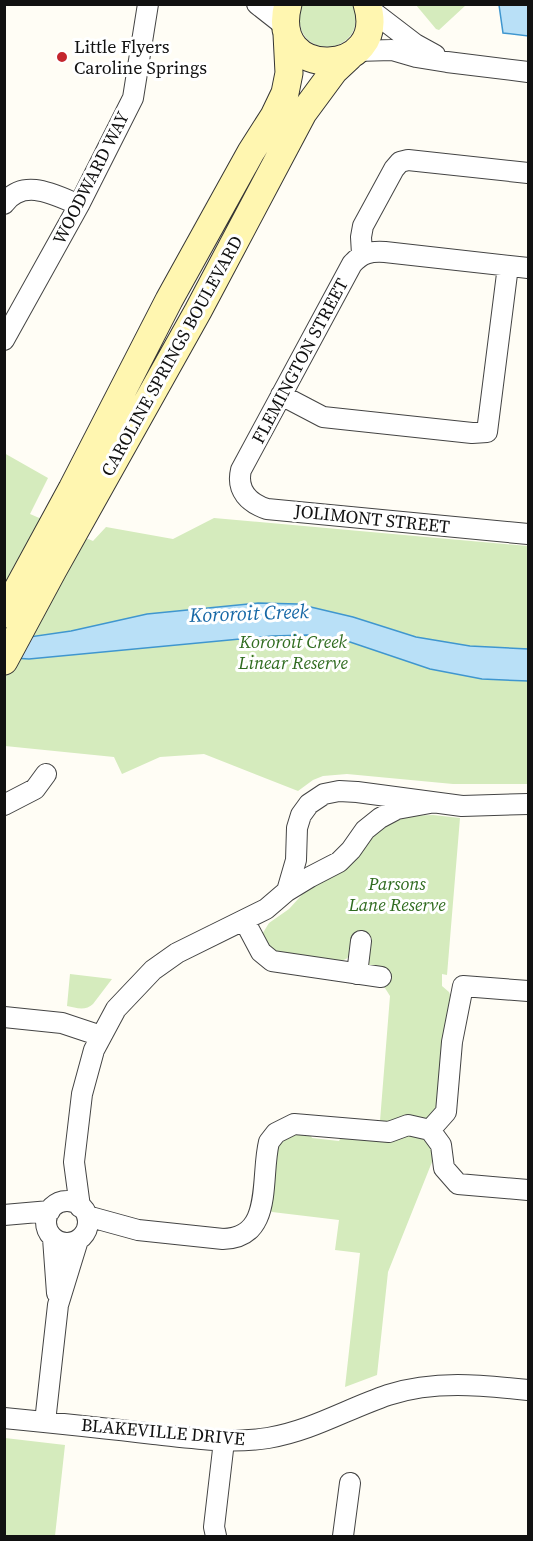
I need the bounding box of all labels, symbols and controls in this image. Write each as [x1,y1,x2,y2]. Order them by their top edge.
place label: Little Flyers Caroline Springs [74,34,207,80]
marker: Little Flyers Caroline Springs [55,50,69,64]
street label: WOODWARD WAY [46,107,135,248]
street label: CAROLINE SPRINGS BOULEVARD [95,231,248,481]
street label: FLEMINGTON STREET [245,274,354,448]
street label: JOLIMONT STREET [292,498,451,539]
water label: Kororoit Creek [188,597,310,629]
park label: Kororoit Creek Linear Reserve [237,629,348,675]
park label: Parsons Lane Reserve [347,871,446,917]
street label: BLAKEVILLE DRIVE [80,1412,246,1451]

